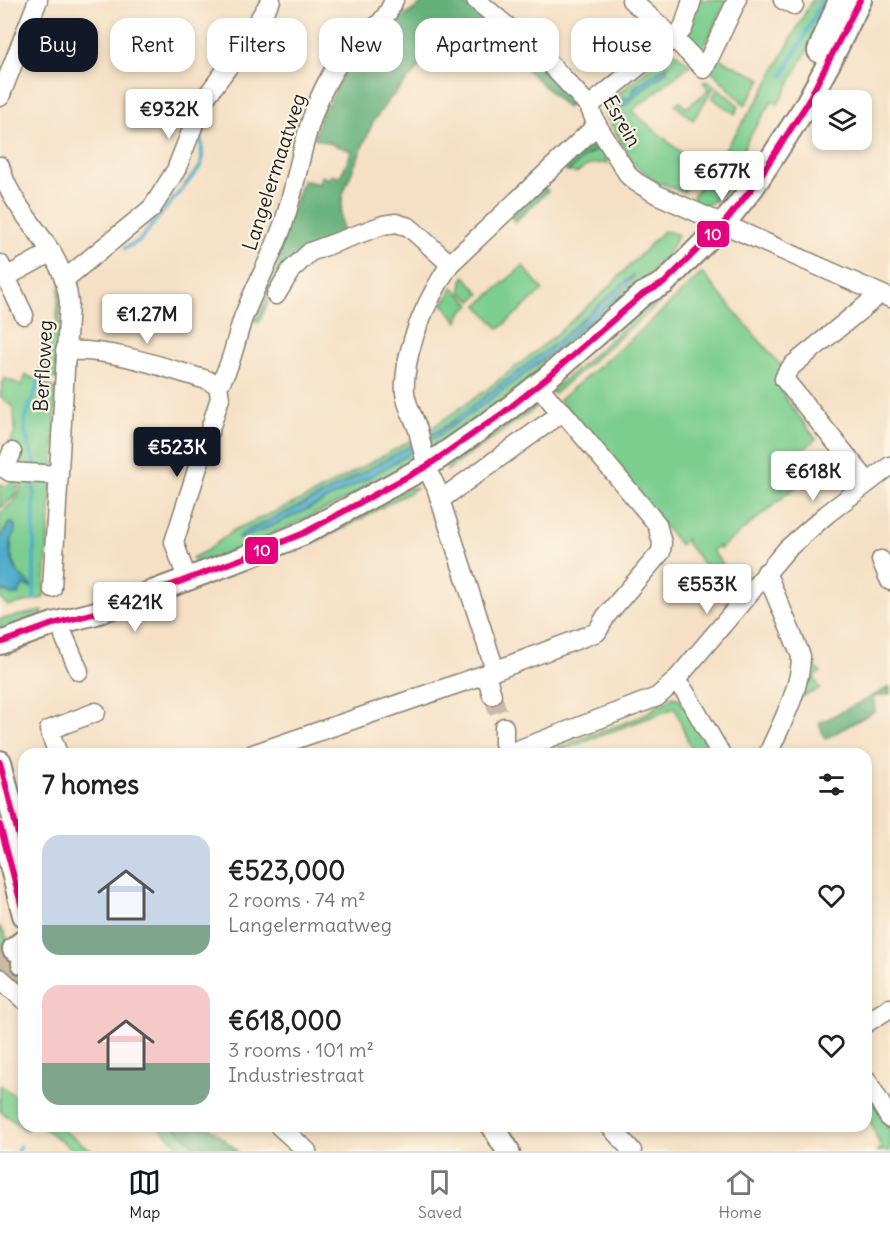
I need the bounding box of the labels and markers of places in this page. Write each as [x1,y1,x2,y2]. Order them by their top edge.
pin: €932K [127,89,211,140]
pin: €677K [680,151,764,202]
pin: €1.27M [98,294,196,345]
pin: €523K [135,427,219,478]
pin: €618K [771,451,855,502]
pin: €553K [665,564,749,615]
pin: €421K [93,582,177,633]

